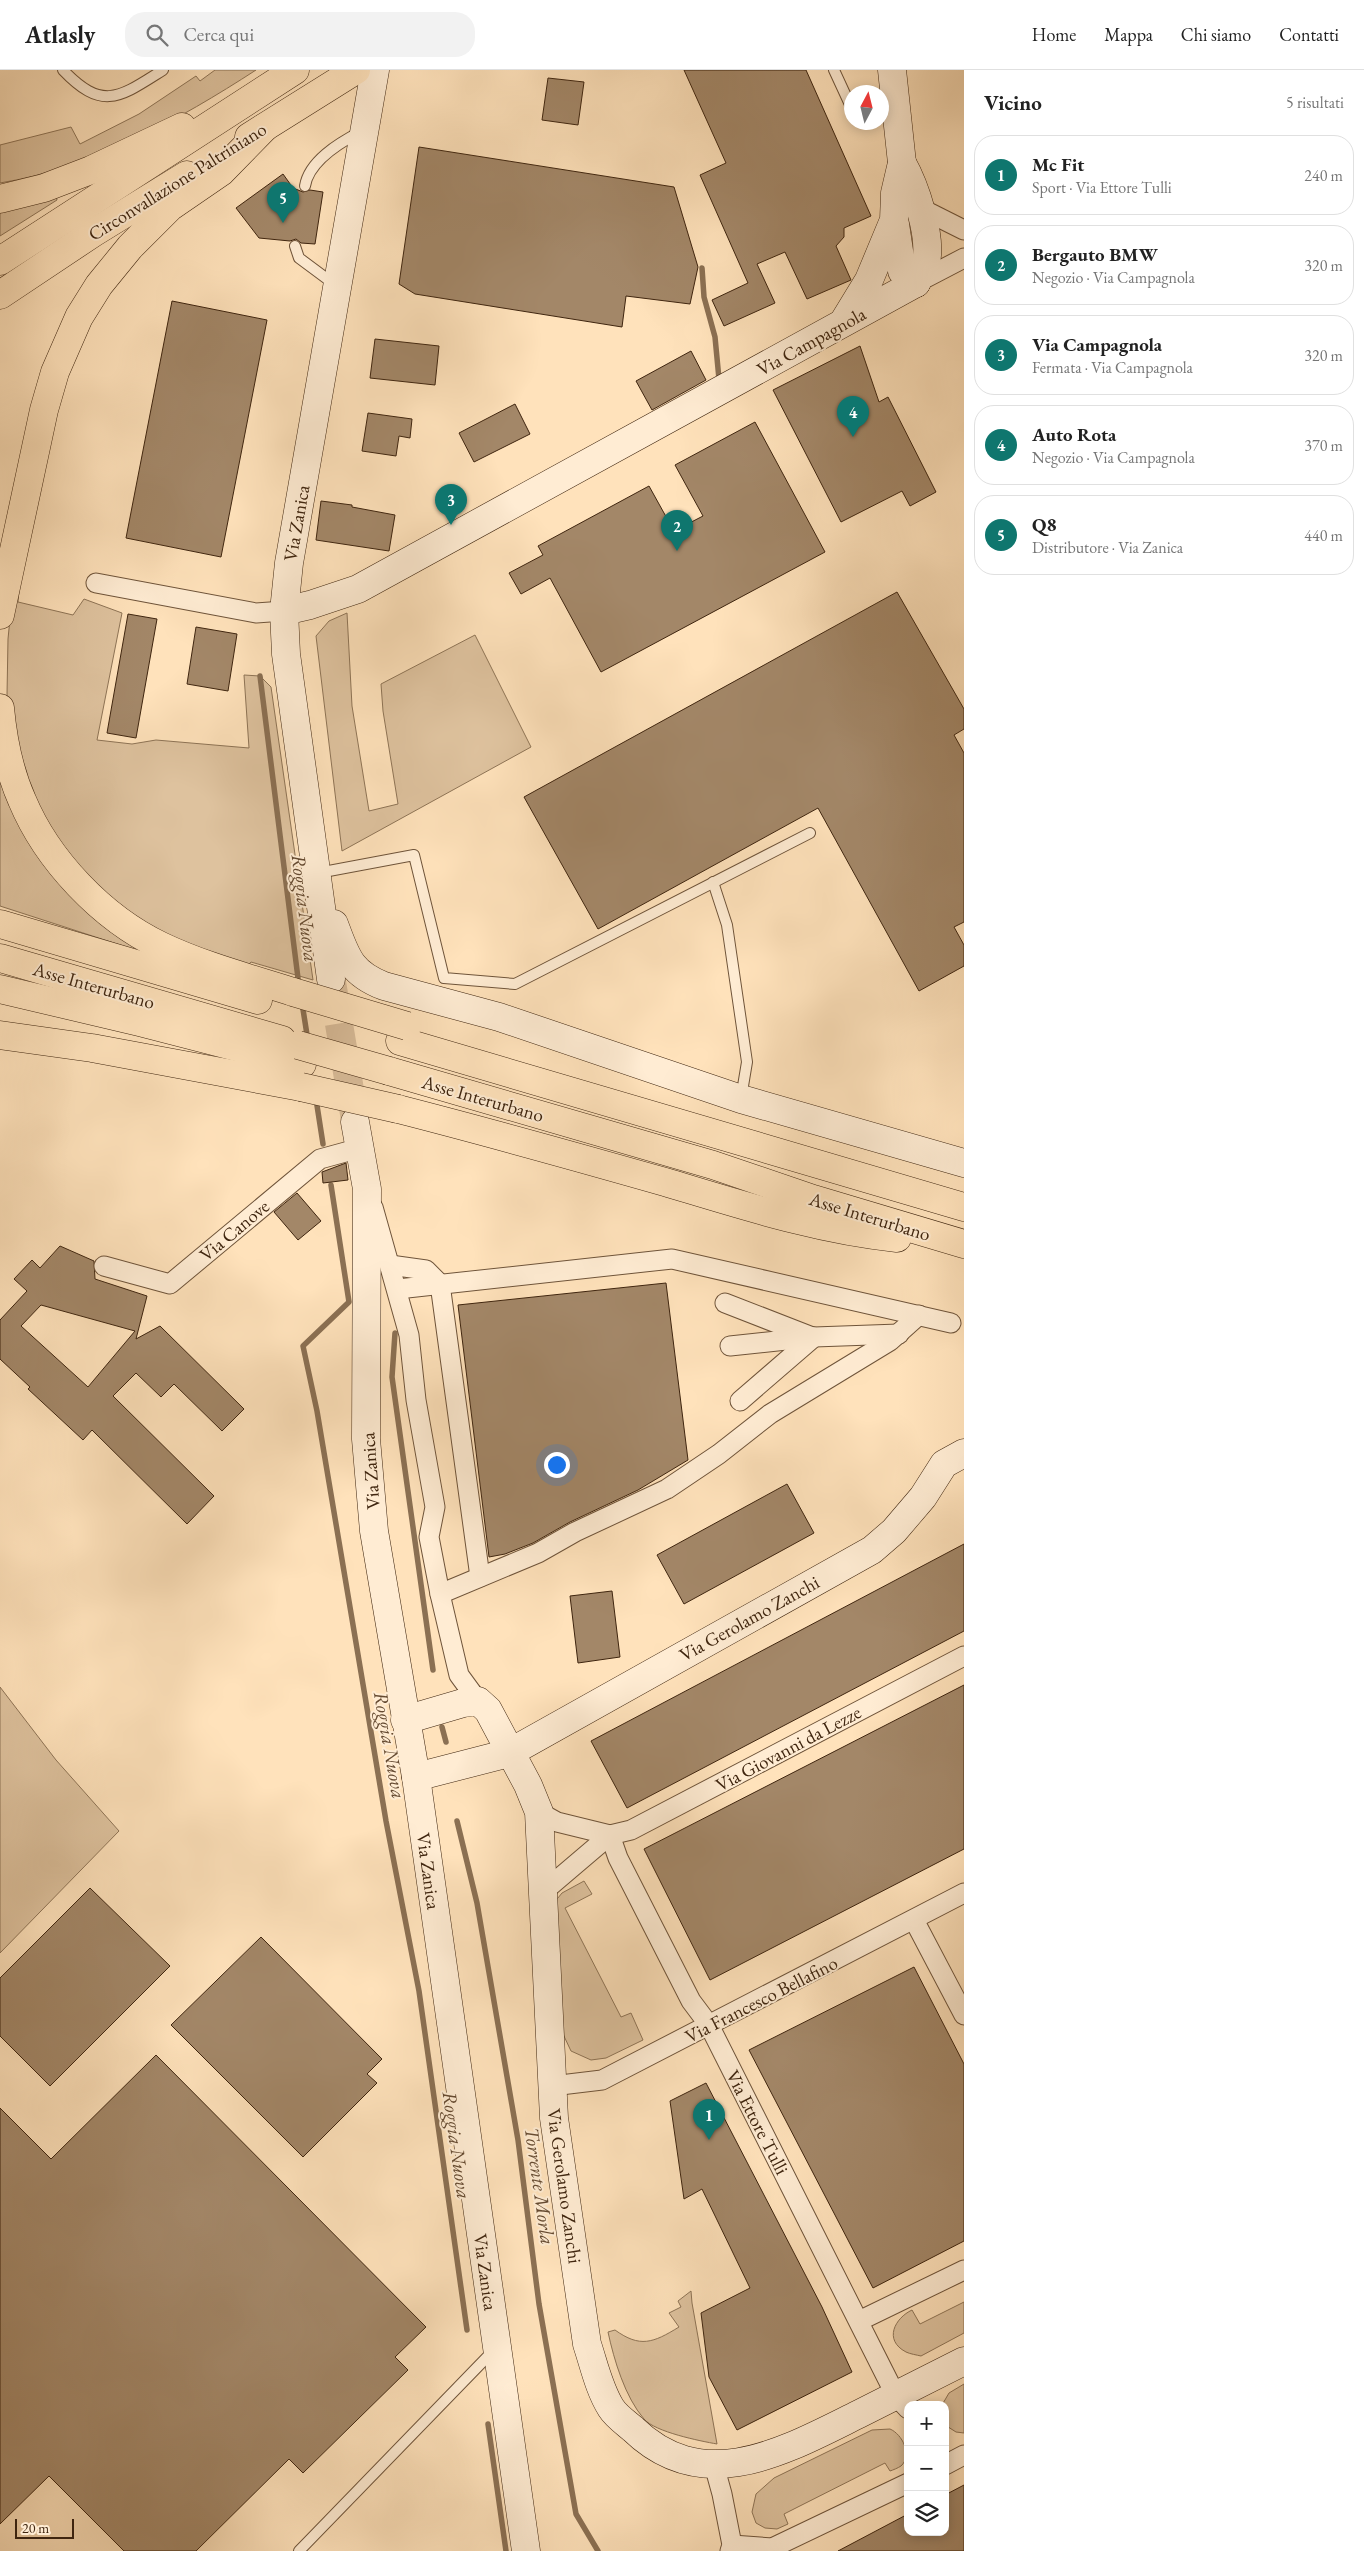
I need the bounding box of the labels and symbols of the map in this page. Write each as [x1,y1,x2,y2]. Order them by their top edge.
north arrow [844,85,889,130]
street label: Circonvallazione Paltriniano [83,116,271,246]
pin: 5 [267,182,299,223]
street label: Via Campagnola [752,301,871,382]
pin: 4 [837,396,869,437]
street label: Via Zanica [277,483,316,563]
pin: 3 [435,484,467,525]
pin: 2 [661,510,693,551]
water label: Roggia Nuova [285,853,325,963]
street label: Asse Interurbano [29,956,158,1015]
street label: Asse Interurbano [418,1069,547,1128]
street label: Asse Interurbano [805,1186,934,1247]
street label: Via Canove [194,1194,274,1267]
street label: Via Zanica [355,1431,386,1510]
your location [544,1452,570,1478]
street label: Via Gerolamo Zanchi [675,1569,824,1667]
water label: Roggia Nuova [368,1689,412,1801]
street label: Via Giovanni da Lezze [711,1700,865,1797]
street label: Via Zanica [411,1831,446,1911]
street label: Via Francesco Bellafino [681,1950,842,2049]
street label: Via Ettore Tulli [721,2066,795,2179]
water label: Roggia Nuova [437,2089,477,2201]
pin: 1 [693,2099,725,2140]
street label: Via Gerolamo Zanchi [541,2107,588,2266]
water label: Torrente Morla [519,2126,561,2246]
street label: Via Zanica [468,2232,503,2312]
scale bar [15,2516,74,2539]

